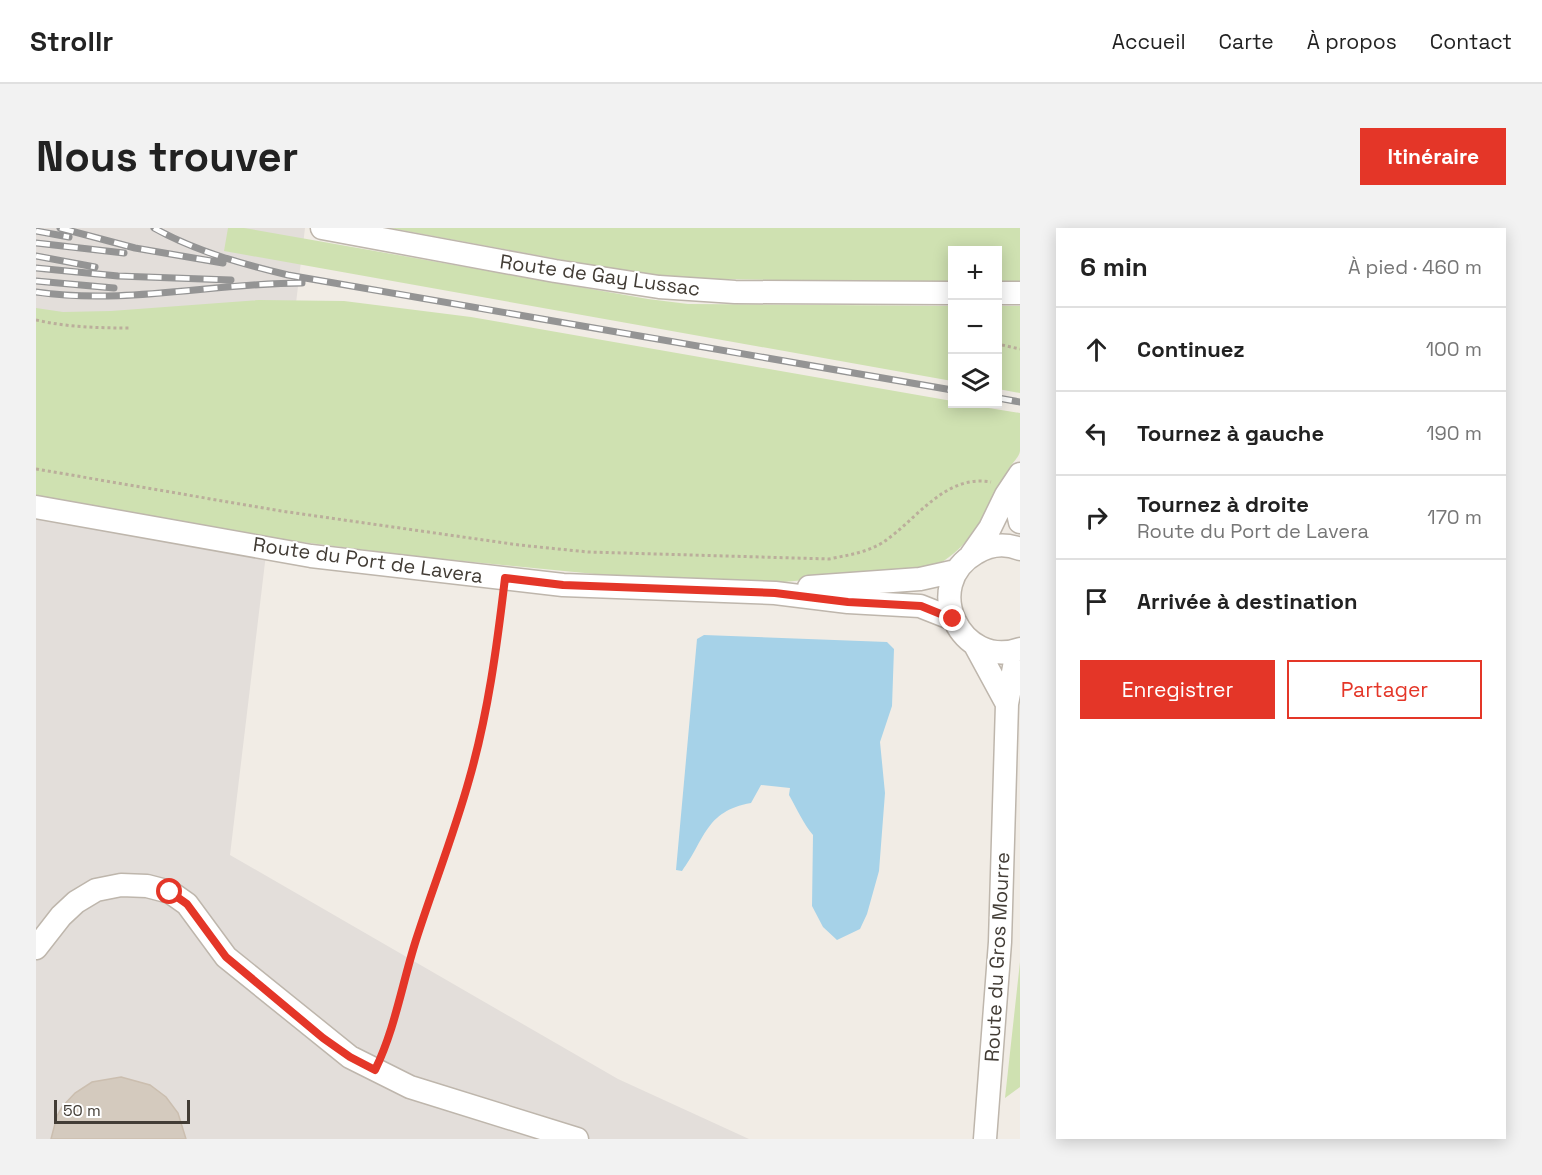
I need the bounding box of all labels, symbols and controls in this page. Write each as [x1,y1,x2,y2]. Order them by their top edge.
text: Strollr [30,23,113,59]
text: Accueil [1112,28,1186,55]
text: Carte [1219,28,1274,55]
text: À propos [1307,28,1397,55]
text: Contact [1430,28,1512,55]
button: Itinéraire [1360,128,1506,185]
text: Nous trouver [36,130,298,183]
map controls [948,246,1002,408]
button: + [948,246,1002,300]
street label: Route de Gay Lussac [498,248,702,302]
text: 6 min [1080,250,1148,284]
text: À pied · 460 m [1348,254,1482,280]
button: − [948,300,1002,354]
icon: ahead [1080,333,1113,366]
text: Continuez [1137,335,1245,363]
text: 100 m [1426,336,1482,362]
button: layers [948,354,1002,408]
icon: left [1080,417,1113,450]
text: Tournez à gauche [1137,419,1324,447]
text: 190 m [1426,420,1482,446]
text: Tournez à droite [1137,490,1309,518]
icon: right [1080,501,1113,534]
text: 170 m [1427,504,1482,530]
text: Route du Port de Lavera [1137,518,1369,544]
street label: Route du Port de Lavera [251,531,485,589]
icon: arrive [1080,585,1113,618]
text: Arrivée à destination [1137,587,1358,615]
route end [939,605,965,631]
button: Enregistrer [1080,660,1275,719]
button: Partager [1287,660,1482,719]
street label: Route du Gros Mourre [979,851,1015,1063]
route start [156,878,182,904]
scale bar [54,1097,190,1124]
text: 50 m [63,1100,101,1121]

